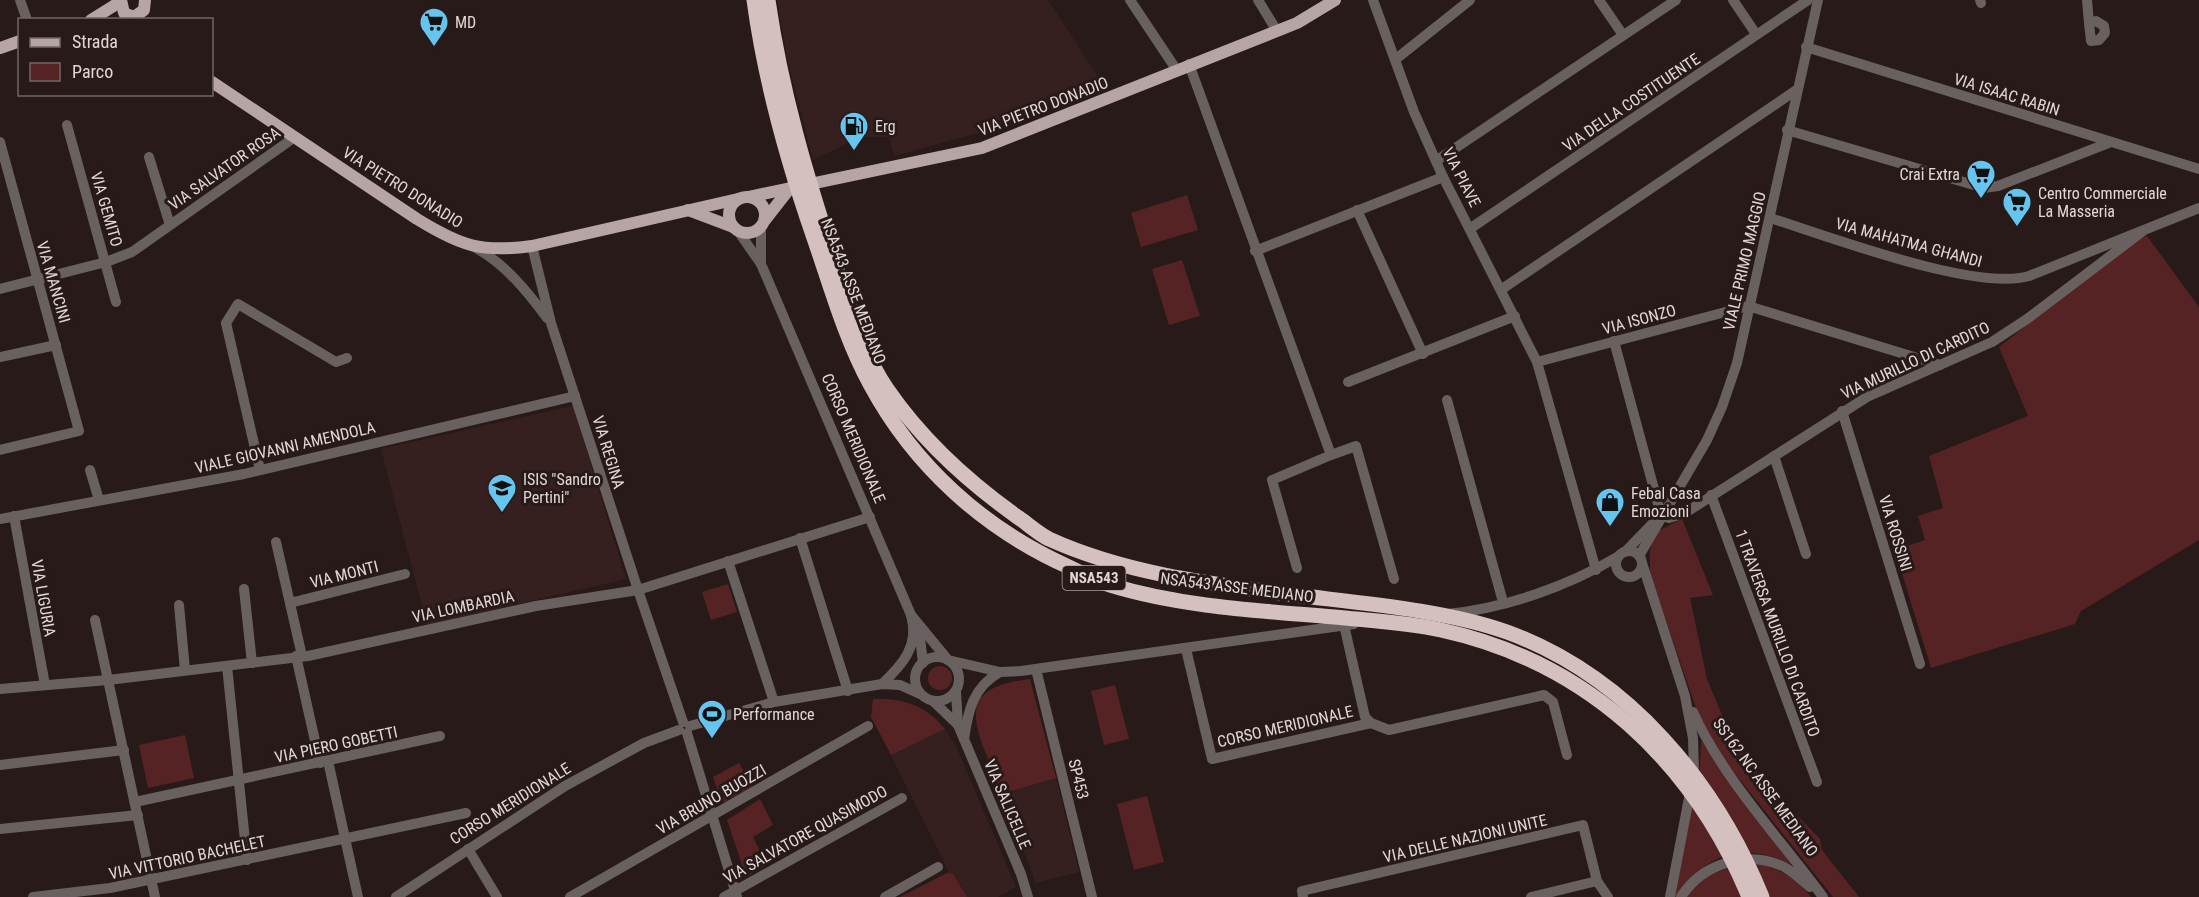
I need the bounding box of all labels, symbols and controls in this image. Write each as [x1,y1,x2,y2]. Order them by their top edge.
supermarket icon: MD [418,6,450,48]
place label: MD [455,13,476,32]
legend [18,18,213,96]
text: Strada [72,31,118,52]
street label: VIA DELLA COSTITUENTE [1559,49,1704,155]
text: Parco [72,61,113,82]
street label: VIA ISAAC RABIN [1952,69,2062,120]
street label: VIA PIETRO DONADIO [975,73,1111,140]
fuel station icon: Erg [838,110,870,152]
place label: Erg [875,117,896,136]
street label: VIA SALVATOR ROSA [165,123,284,214]
street label: VIA PIETRO DONADIO [339,143,466,232]
street label: VIA PIAVE [1438,144,1485,210]
supermarket icon: Crai Extra [1965,158,1997,200]
place label: Crai Extra [1899,165,1960,184]
street label: VIA GEMITO [87,170,126,249]
place label: Centro Commerciale La Masseria [2038,184,2167,221]
supermarket icon: Centro Commerciale La Masseria [2001,186,2033,228]
street label: VIALE PRIMO MAGGIO [1719,190,1770,333]
street label: VIA MAHATMA GHANDI [1833,214,1984,271]
street label: NSA543 ASSE MEDIANO [817,216,890,367]
street label: VIA MANCINI [33,239,74,325]
street label: VIA ISONZO [1600,301,1678,338]
street label: VIA MURILLO DI CARDITO [1838,318,1993,403]
street label: CORSO MERIDIONALE [818,371,889,506]
street label: VIA REGINA [588,413,629,491]
street label: VIALE GIOVANNI AMENDOLA [193,417,377,477]
place label: ISIS "Sandro Pertini" [523,470,601,507]
school or university icon: ISIS "Sandro Pertini" [486,472,518,514]
place label: Febal Casa Emozioni [1631,484,1701,521]
shop icon: Febal Casa Emozioni [1594,486,1626,528]
street label: VIA ROSSINI [1875,493,1916,574]
street label: 1 TRAVERSA MURILLO DI CARDITO [1731,527,1824,739]
street label: VIA MONTI [308,557,380,592]
street label: VIA LIGURIA [27,558,60,638]
road number: NSA543 [1062,566,1126,590]
street label: NSA543 ASSE MEDIANO [1159,569,1315,606]
street label: VIA LOMBARDIA [410,586,516,627]
sports icon: Performance [696,698,728,740]
street label: CORSO MERIDIONALE [1215,702,1355,751]
place label: Performance [733,705,815,724]
street label: SS162 NC ASSE MEDIANO [1709,715,1822,860]
street label: VIA PIERO GOBETTI [273,722,399,767]
street label: VIA SALICELLE [980,757,1035,852]
street label: SP453 [1064,757,1093,801]
street label: CORSO MERIDIONALE [446,759,574,848]
street label: VIA BRUNO BUOZZI [653,760,769,838]
street label: VIA SALVATORE QUASIMODO [720,781,891,888]
street label: VIA DELLE NAZIONI UNITE [1381,810,1549,867]
street label: VIA VITTORIO BACHELET [107,832,267,883]

